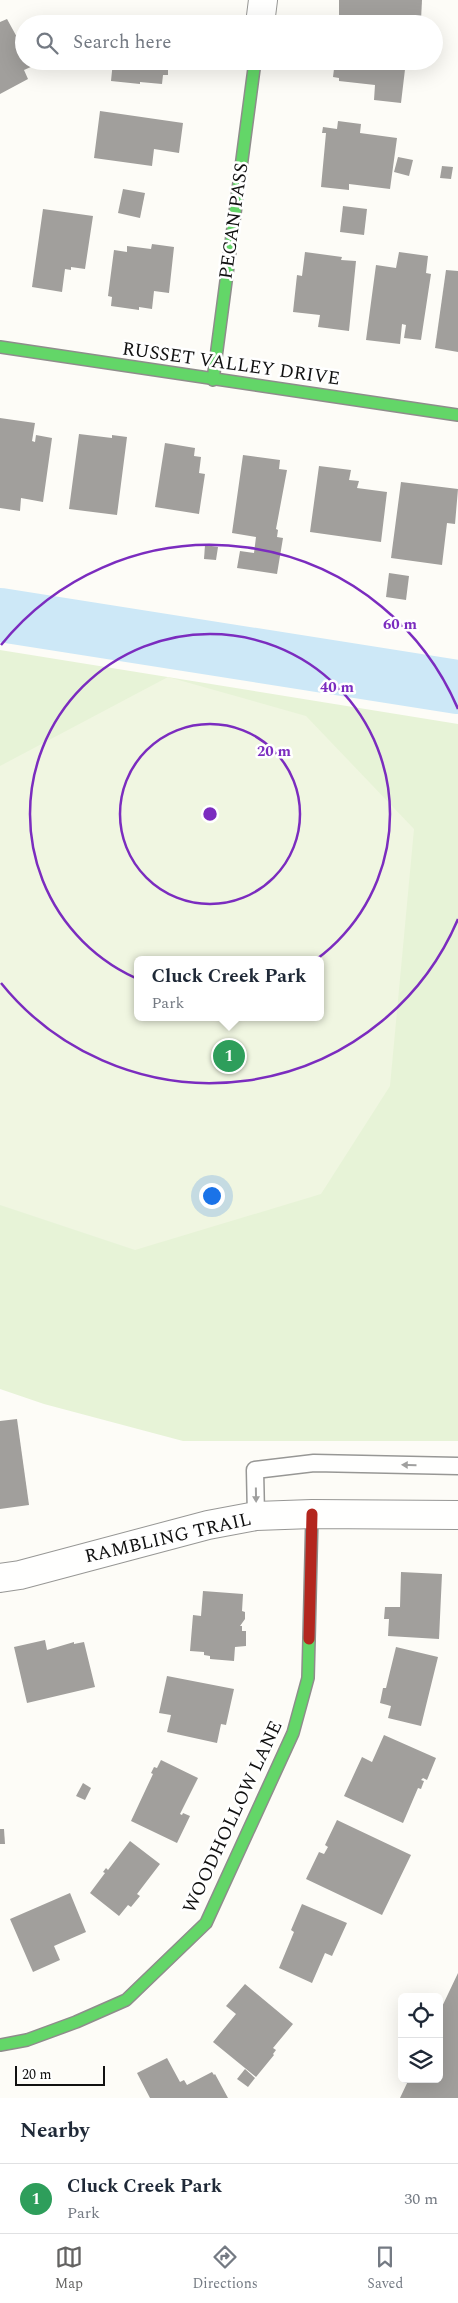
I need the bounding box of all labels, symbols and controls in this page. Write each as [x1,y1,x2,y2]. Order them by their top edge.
search box [15,15,443,70]
text: Search here [73,28,172,57]
icon: search [33,29,61,57]
street label: PECAN PASS [211,161,257,281]
street label: RUSSET VALLEY DRIVE [120,334,342,394]
text: 60 m [383,613,418,636]
text: 40 m [320,676,355,699]
text: 20 m [257,740,292,763]
centre of rings [201,805,219,823]
popup [134,956,324,1021]
text: Cluck Creek Park [151,962,307,991]
text: Park [151,991,184,1015]
pin: 1 [213,1037,245,1075]
your location [199,1183,225,1209]
one-way arrow [401,1461,417,1469]
one-way arrow [252,1487,260,1503]
street label: RAMBLING TRAIL [82,1505,254,1571]
street label: WOODHOLLOW LANE [175,1716,291,1918]
map controls [398,1993,443,2083]
button: locate [398,1993,443,2038]
button: layers [398,2038,443,2083]
scale bar [15,2063,105,2086]
text: 20 m [22,2064,52,2085]
text: Nearby [20,2115,90,2147]
text: Cluck Creek Park [67,2172,222,2201]
text: 1 [32,2187,40,2211]
text: 30 m [404,2187,438,2211]
text: Park [67,2201,100,2225]
tab: Map [55,2243,83,2294]
tab: Directions [192,2243,258,2294]
tab: Saved [367,2243,403,2294]

